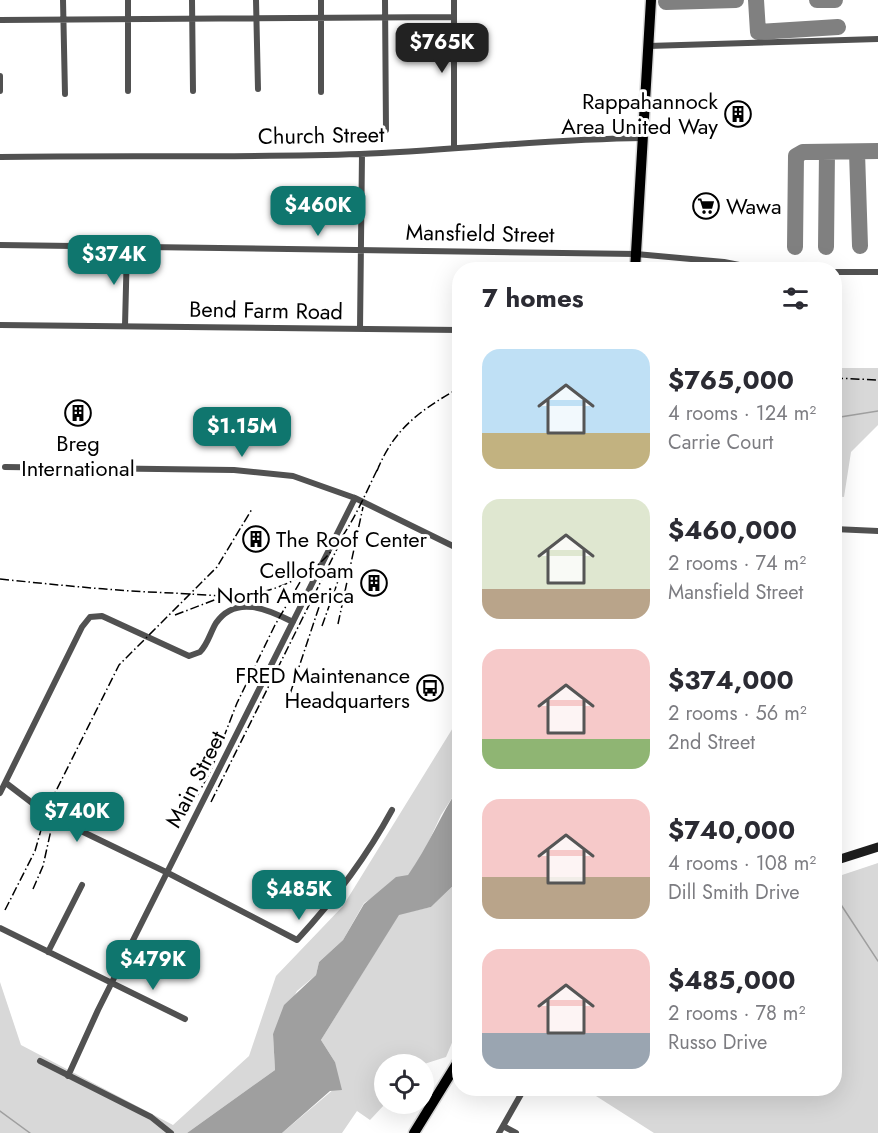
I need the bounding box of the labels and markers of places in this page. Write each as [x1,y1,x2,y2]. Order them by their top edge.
pin: $765K [400,23,484,74]
place label: Rappahannock Area United Way [561,85,718,142]
building icon: Rappahannock Area United Way [723,99,753,129]
pin: $460K [276,186,360,237]
place label: Wawa [726,190,782,222]
supermarket icon: Wawa [691,191,721,221]
pin: $374K [72,235,156,286]
building icon: Breg International [63,398,93,428]
pin: $1.15M [193,407,291,458]
place label: Breg International [21,427,135,484]
place label: The Roof Center [276,523,428,555]
building icon: The Roof Center [241,524,271,554]
place label: Cellofoam North America [217,554,354,611]
building icon: Cellofoam North America [359,568,389,598]
place label: FRED Maintenance Headquarters [235,659,410,716]
bus stop icon: FRED Maintenance Headquarters [415,673,445,703]
pin: $740K [35,792,119,843]
pin: $485K [257,870,341,921]
pin: $479K [111,940,195,991]

